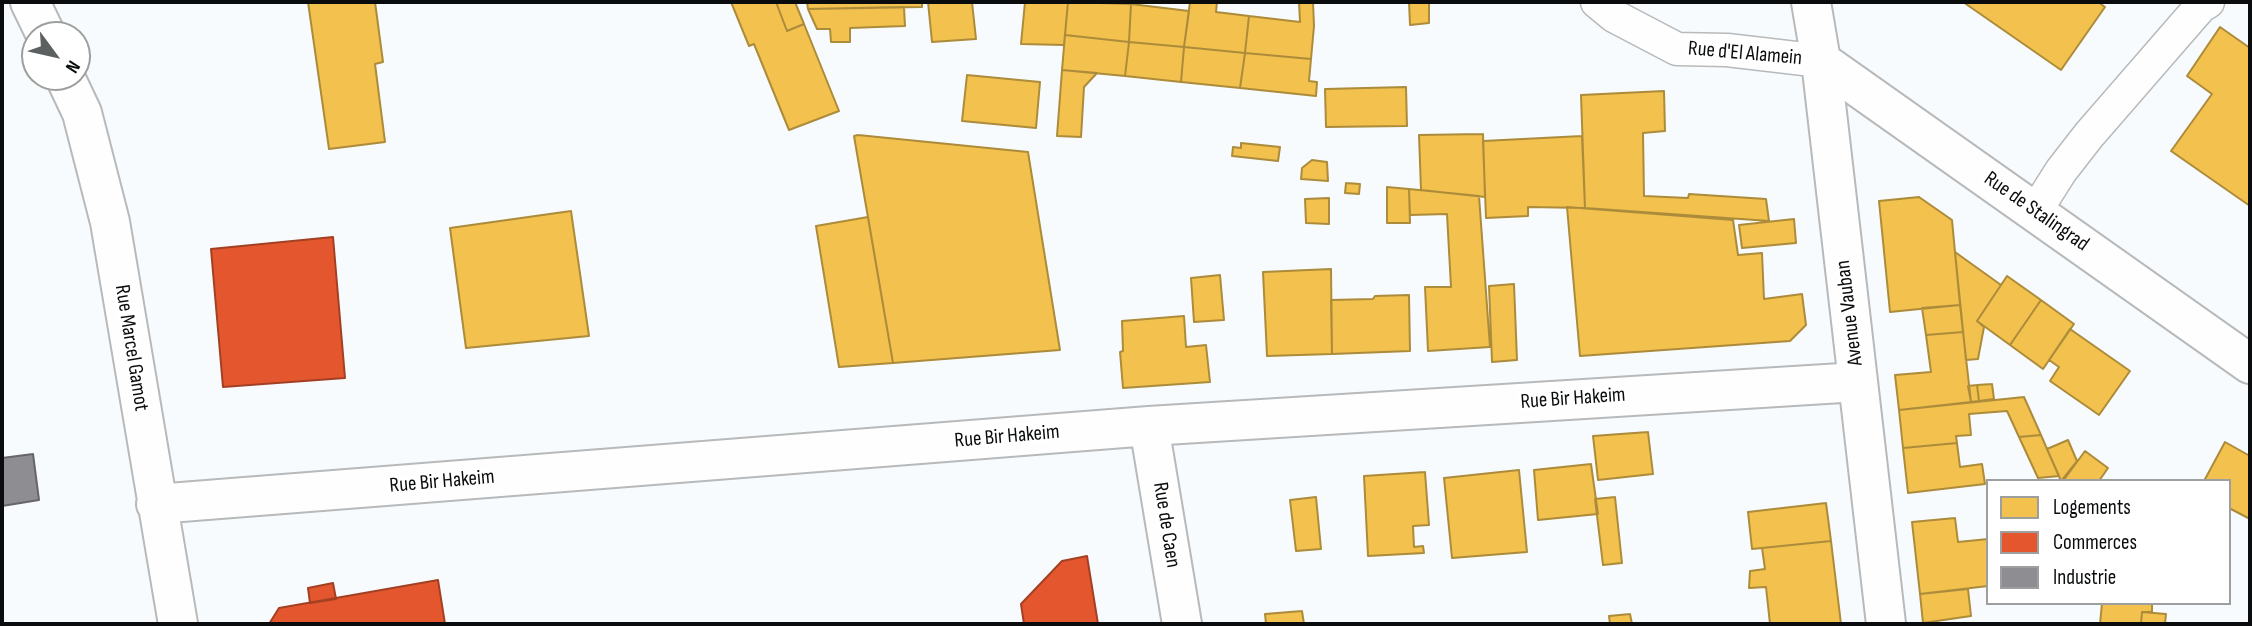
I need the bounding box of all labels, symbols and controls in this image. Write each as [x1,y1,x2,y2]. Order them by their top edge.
north arrow [21,21,91,91]
street label: Rue d'El Alamein [1687,36,1803,72]
text: N [60,56,85,77]
street label: Rue de Stalingrad [1979,167,2093,257]
street label: Avenue Vauban [1831,259,1869,367]
street label: Rue Marcel Gamot [109,283,153,413]
street label: Rue Bir Hakeim [1520,383,1626,415]
street label: Rue Bir Hakeim [954,420,1060,454]
street label: Rue Bir Hakeim [389,465,495,499]
legend [1986,479,2231,605]
street label: Rue de Caen [1147,480,1185,570]
text: Logements [2053,495,2131,520]
text: Commerces [2053,530,2137,555]
text: Industrie [2053,565,2116,590]

